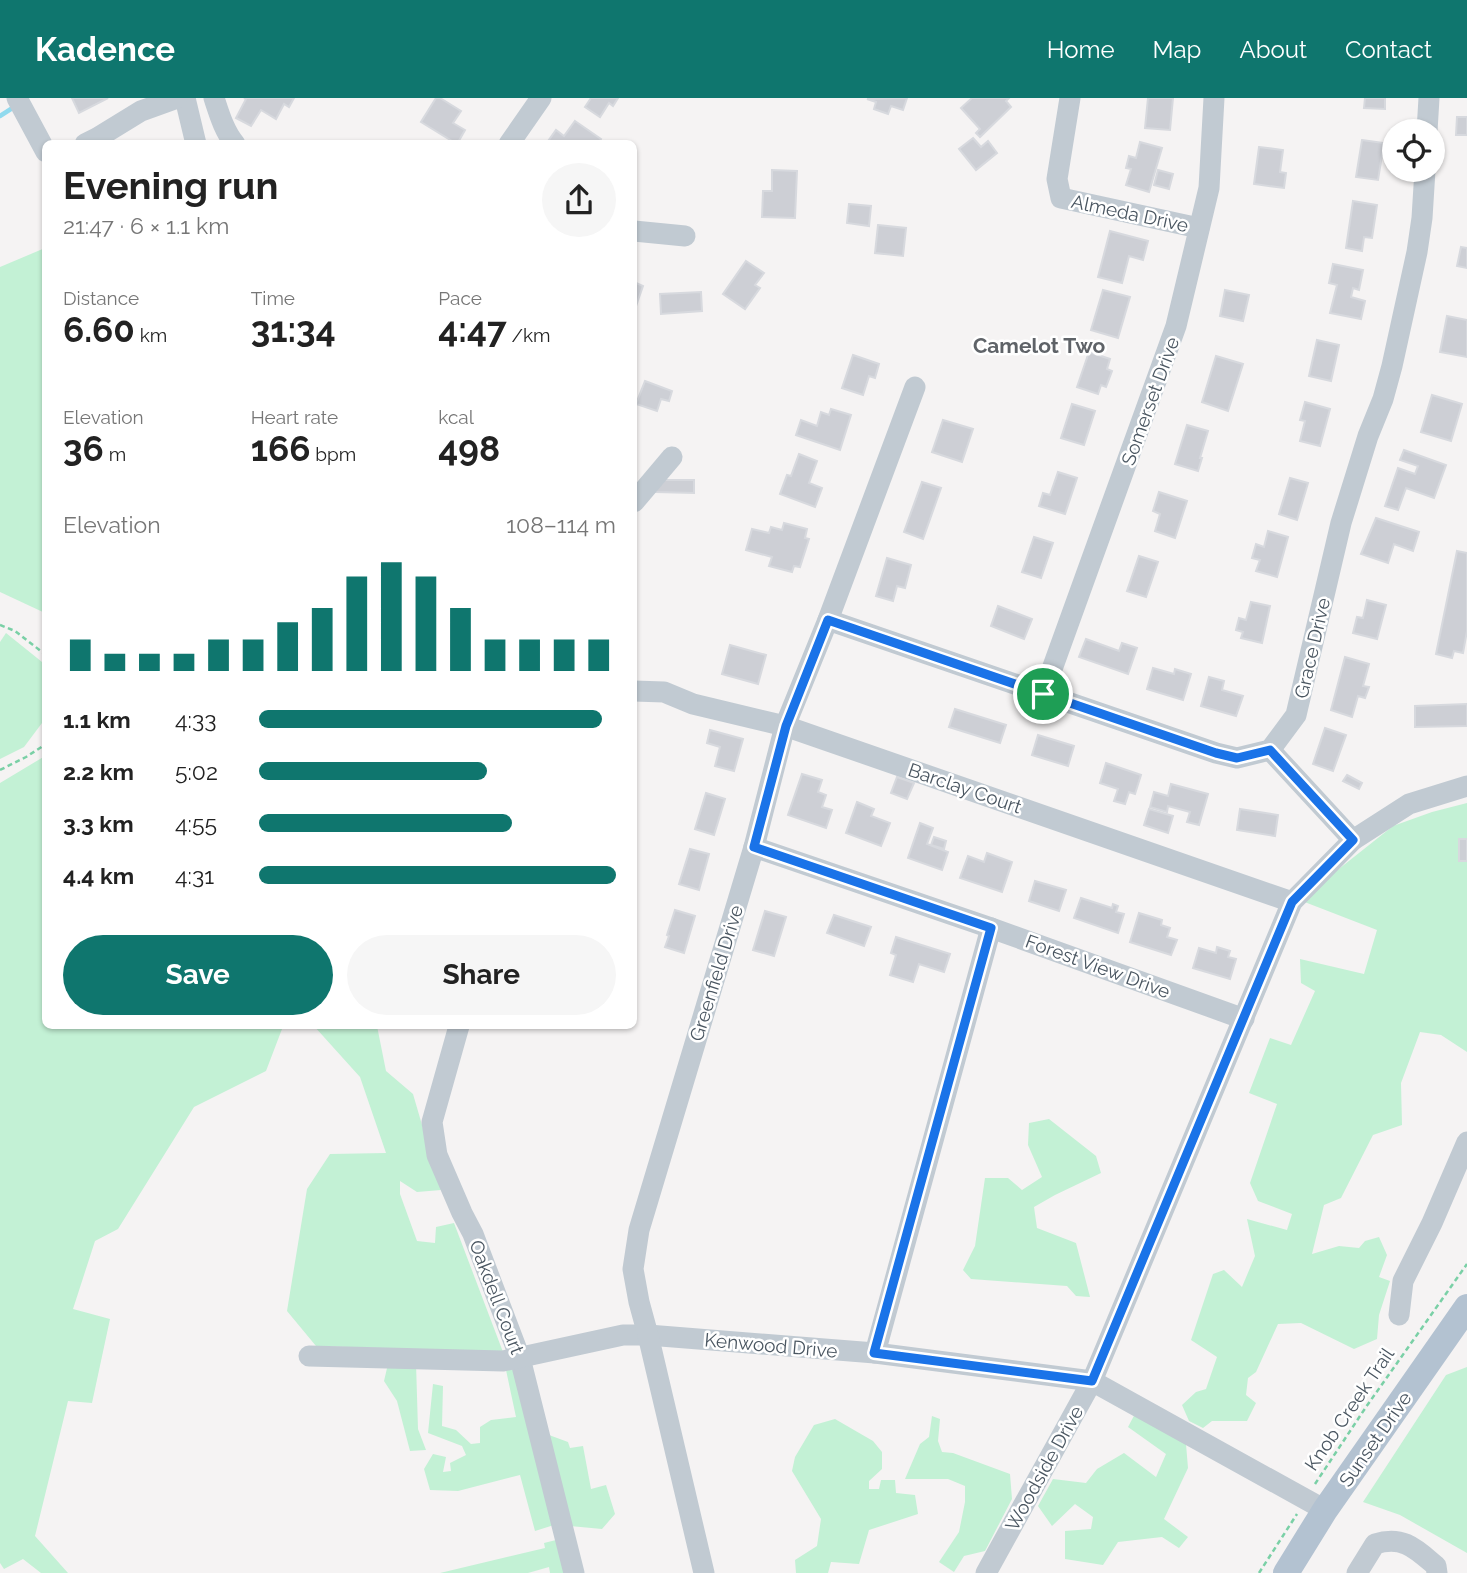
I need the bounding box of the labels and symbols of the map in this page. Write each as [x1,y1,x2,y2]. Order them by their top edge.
street label: Almeda Drive [1070,190,1190,236]
district label: Camelot Two [973,333,1105,358]
street label: Somerset Drive [1117,334,1183,468]
street label: Grace Drive [1290,596,1334,700]
pin [1013,664,1073,724]
street label: Barclay Court [905,758,1025,818]
street label: Greenfield Drive [685,902,747,1044]
street label: Forest View Drive [1023,930,1173,1002]
street label: Oakdell Court [465,1237,529,1358]
street label: Kenwood Drive [704,1328,838,1362]
street label: Knob Creek Trail [1300,1343,1399,1475]
street label: Sunset Drive [1334,1387,1416,1491]
street label: Woodside Drive [1001,1402,1087,1534]

